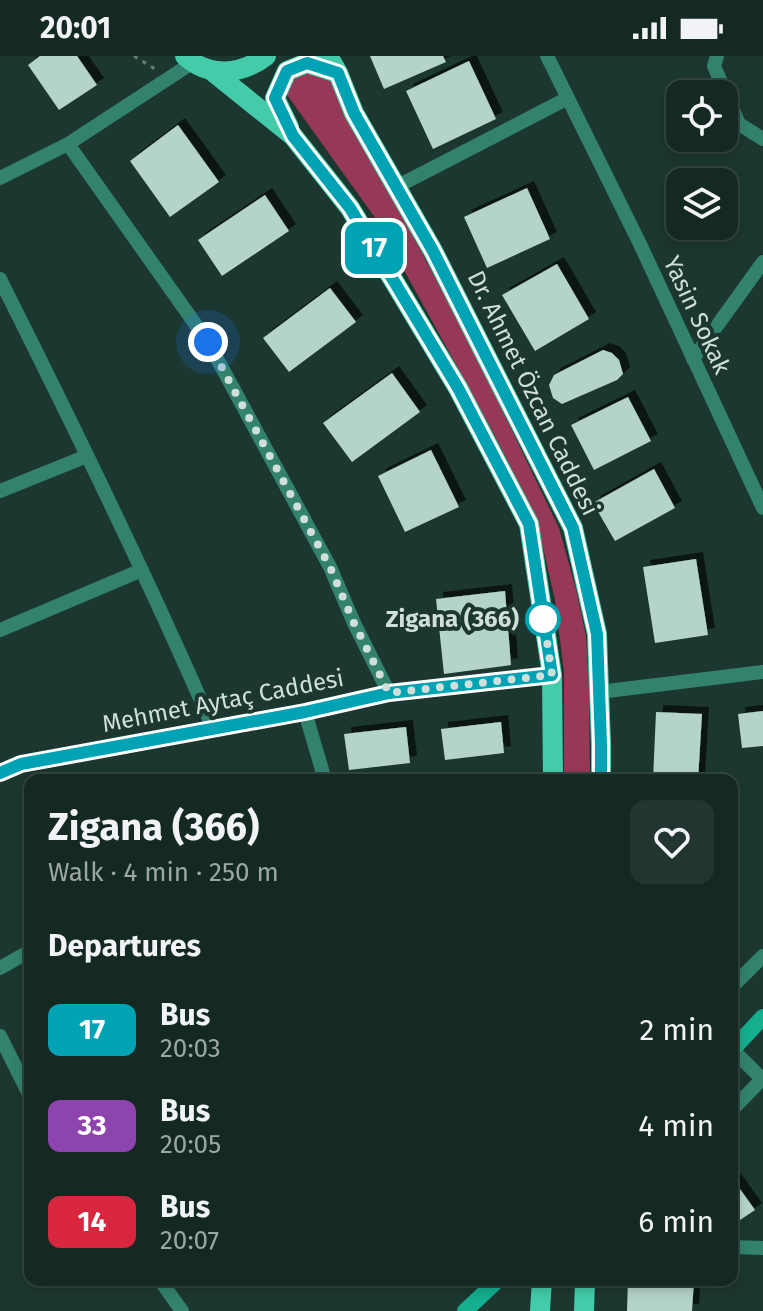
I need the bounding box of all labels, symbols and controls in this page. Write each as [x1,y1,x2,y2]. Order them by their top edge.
text: 20:01 [40,10,111,46]
map controls [666,80,738,240]
button: locate [666,80,738,152]
button: layers [666,168,738,240]
line badge: 17 [338,222,410,274]
text: 17 [361,231,387,264]
street label: Yasin Sokak [657,252,737,379]
street label: Dr. Ahmet Özcan Caddesi [461,266,605,520]
your location [188,322,228,362]
marker: Zigana (366) [526,602,560,636]
place label: Zigana (366) [386,605,519,633]
street label: Mehmet Aytaç Caddesi [100,664,346,738]
button: heart [630,800,714,884]
text: Zigana (366) [48,804,259,850]
text: Walk · 4 min · 250 m [48,857,279,888]
text: Departures [48,928,201,964]
text: Bus [160,997,210,1033]
text: 2 min [639,1012,714,1048]
text: 17 [79,1013,105,1046]
text: 20:03 [160,1033,221,1064]
text: Bus [160,1093,210,1129]
text: 4 min [638,1108,714,1144]
text: 33 [77,1109,107,1142]
text: 20:05 [160,1129,221,1160]
text: Bus [160,1189,210,1225]
text: 6 min [638,1204,714,1240]
text: 14 [78,1205,106,1238]
text: 20:07 [160,1225,219,1256]

